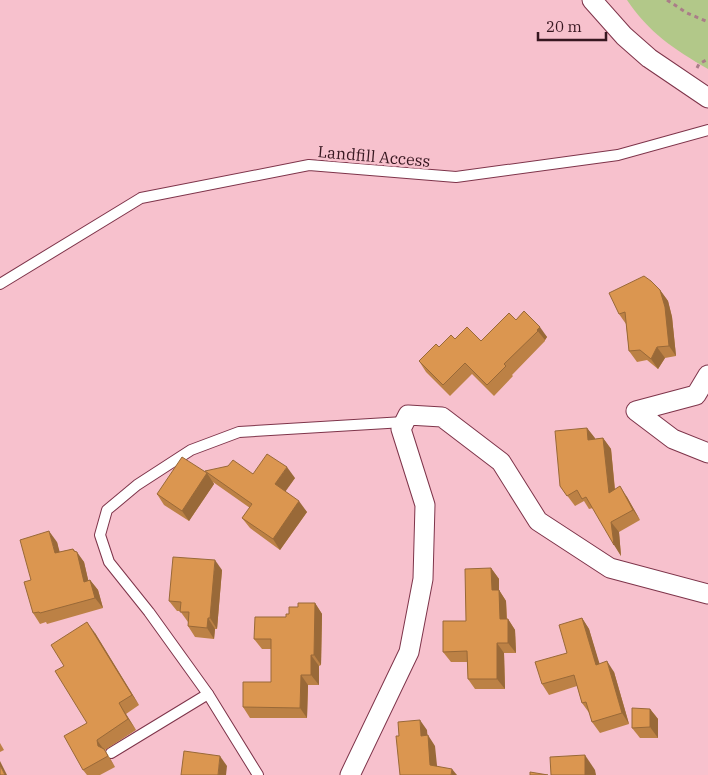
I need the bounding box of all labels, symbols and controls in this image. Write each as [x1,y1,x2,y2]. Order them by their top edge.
scale bar [538,10,606,42]
text: 20 m [546,17,582,36]
street label: Landfill Access [317,141,431,171]

